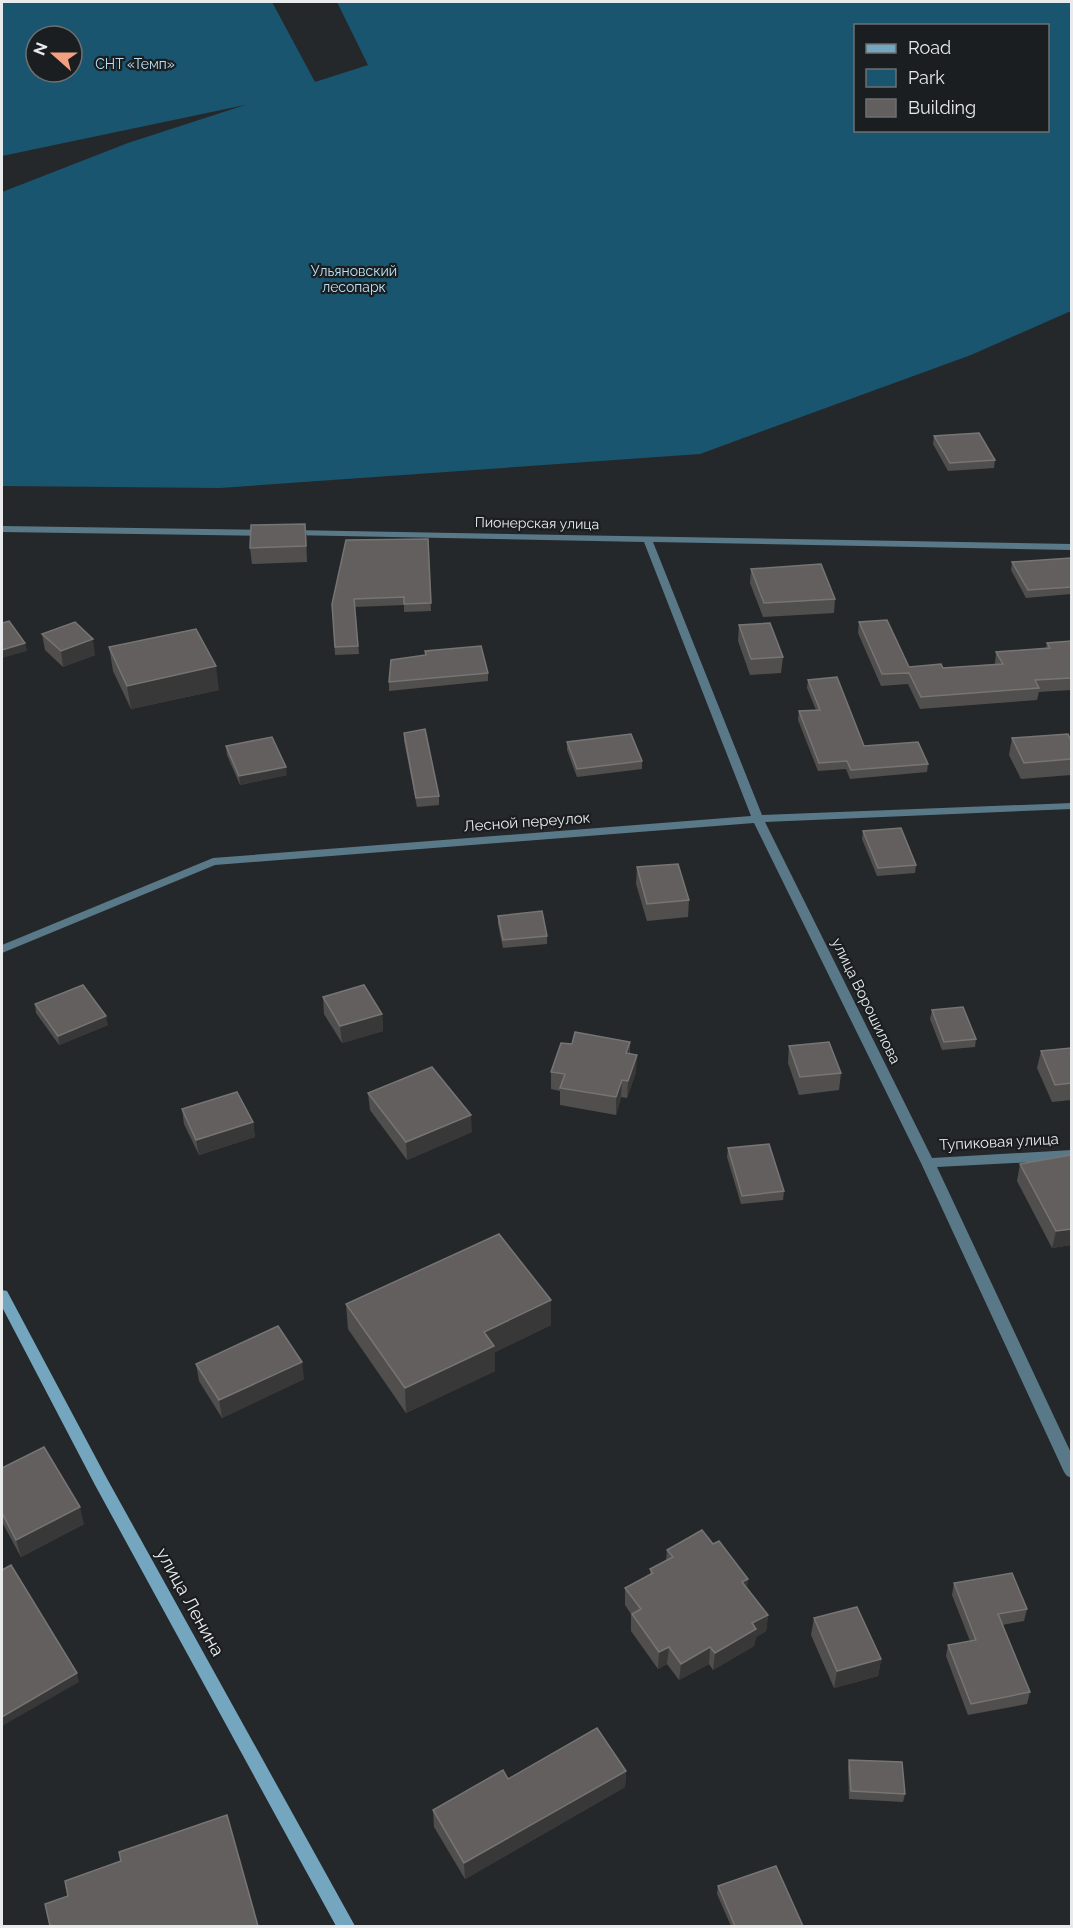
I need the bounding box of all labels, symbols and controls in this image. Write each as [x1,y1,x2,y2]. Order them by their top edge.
north arrow [24,24,84,84]
legend [854,24,1049,132]
text: Road [908,37,951,58]
text: N [29,40,52,58]
park label: СНТ «Темп» [95,56,175,72]
text: Park [908,67,945,88]
text: Building [908,97,976,118]
park label: Ульяновский лесопарк [311,263,397,295]
street label: Пионерская улица [475,514,599,532]
street label: Лесной переулок [463,809,591,835]
street label: улица Ворошилова [828,935,904,1067]
street label: Тупиковая улица [939,1130,1059,1154]
street label: улица Ленина [152,1544,229,1660]

